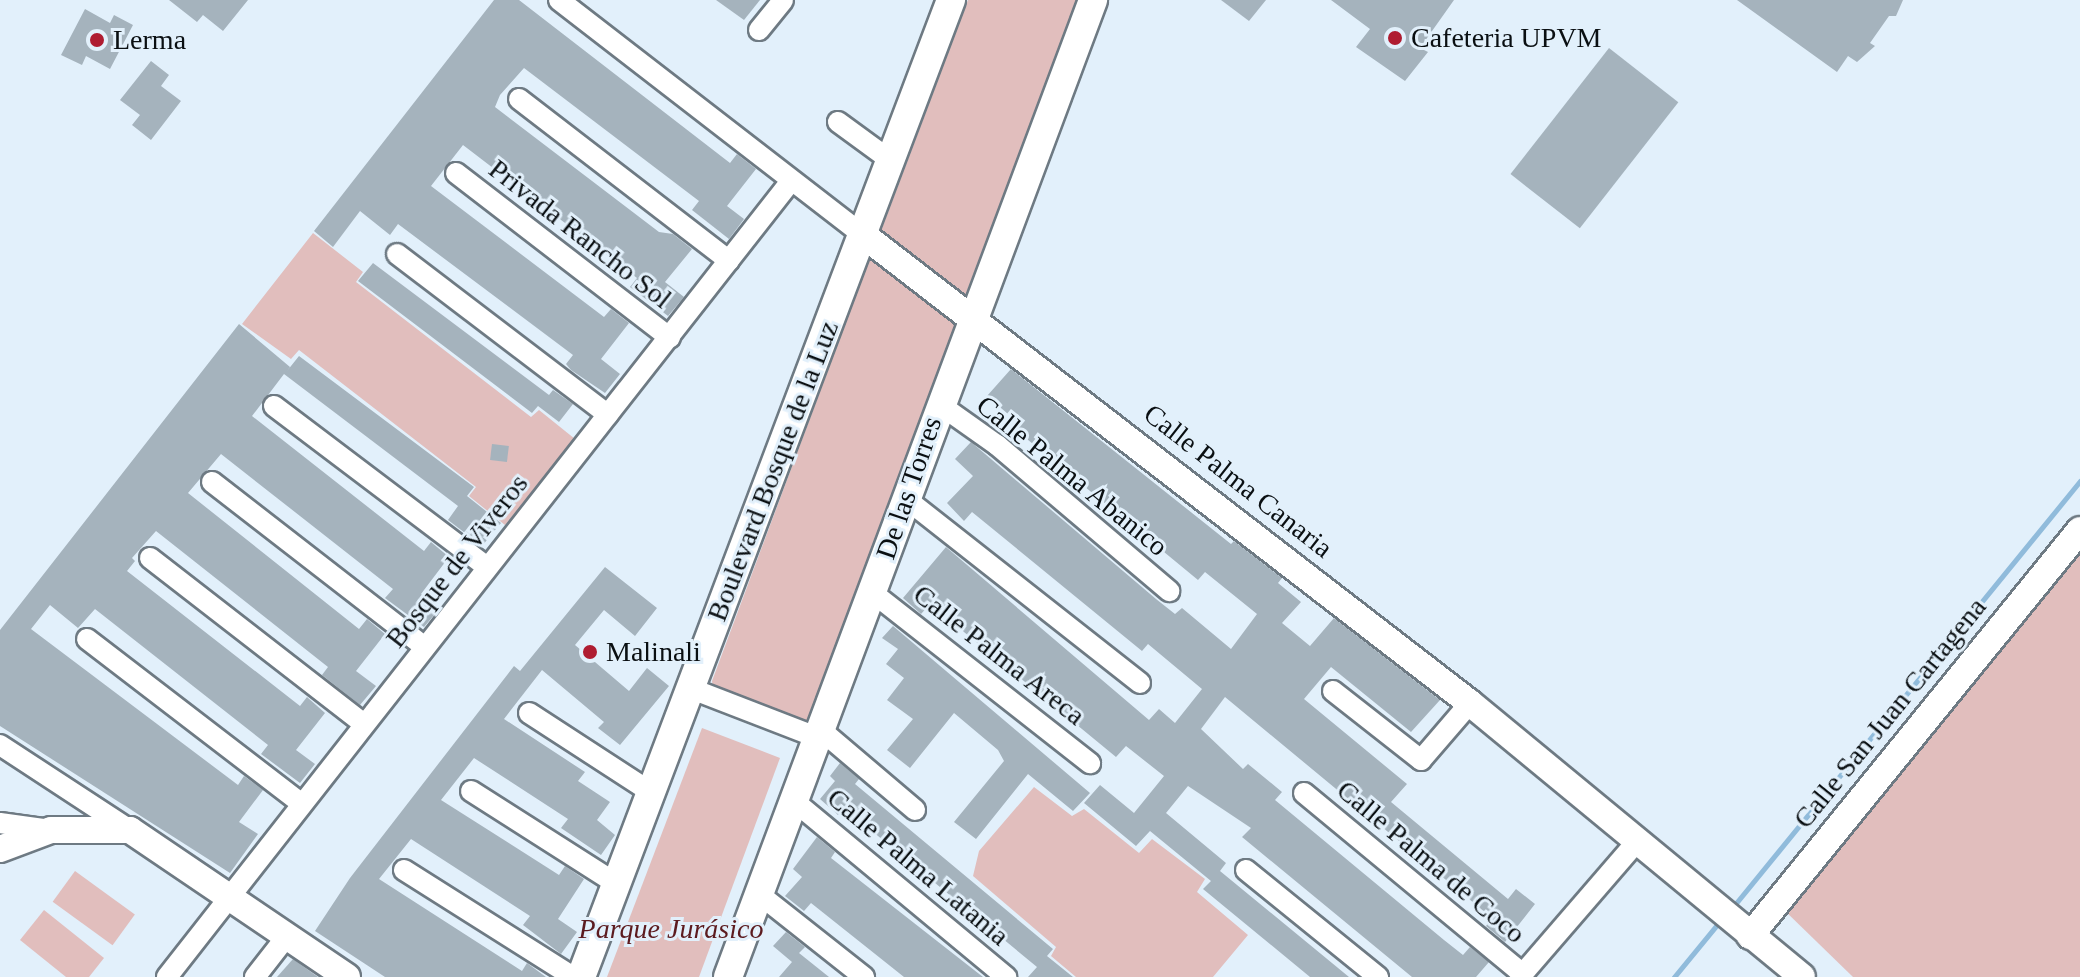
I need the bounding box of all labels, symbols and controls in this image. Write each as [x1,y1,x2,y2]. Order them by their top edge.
place label: Cafeteria UPVM [1411,21,1602,55]
place label: Lerma [113,23,186,57]
marker: Cafeteria UPVM [1386,29,1404,47]
marker: Lerma [88,31,106,49]
street label: Privada Rancho Sol [482,152,678,316]
street label: Boulevard Bosque de la Luz [700,316,846,626]
street label: Calle Palma Abanico [969,388,1175,564]
street label: Calle Palma Canaria [1137,397,1339,565]
street label: De las Torres [869,412,949,564]
street label: Bosque de Viveros [379,467,535,655]
street label: Calle Palma Areca [906,577,1092,733]
street label: Calle San Juan Cartagena [1787,591,1993,835]
place label: Malinali [606,635,701,669]
marker: Malinali [581,643,599,661]
street label: Calle Palma de Coco [1330,773,1532,951]
street label: Calle Palma Latania [820,781,1016,953]
park label: Parque Jurásico [579,912,763,946]

